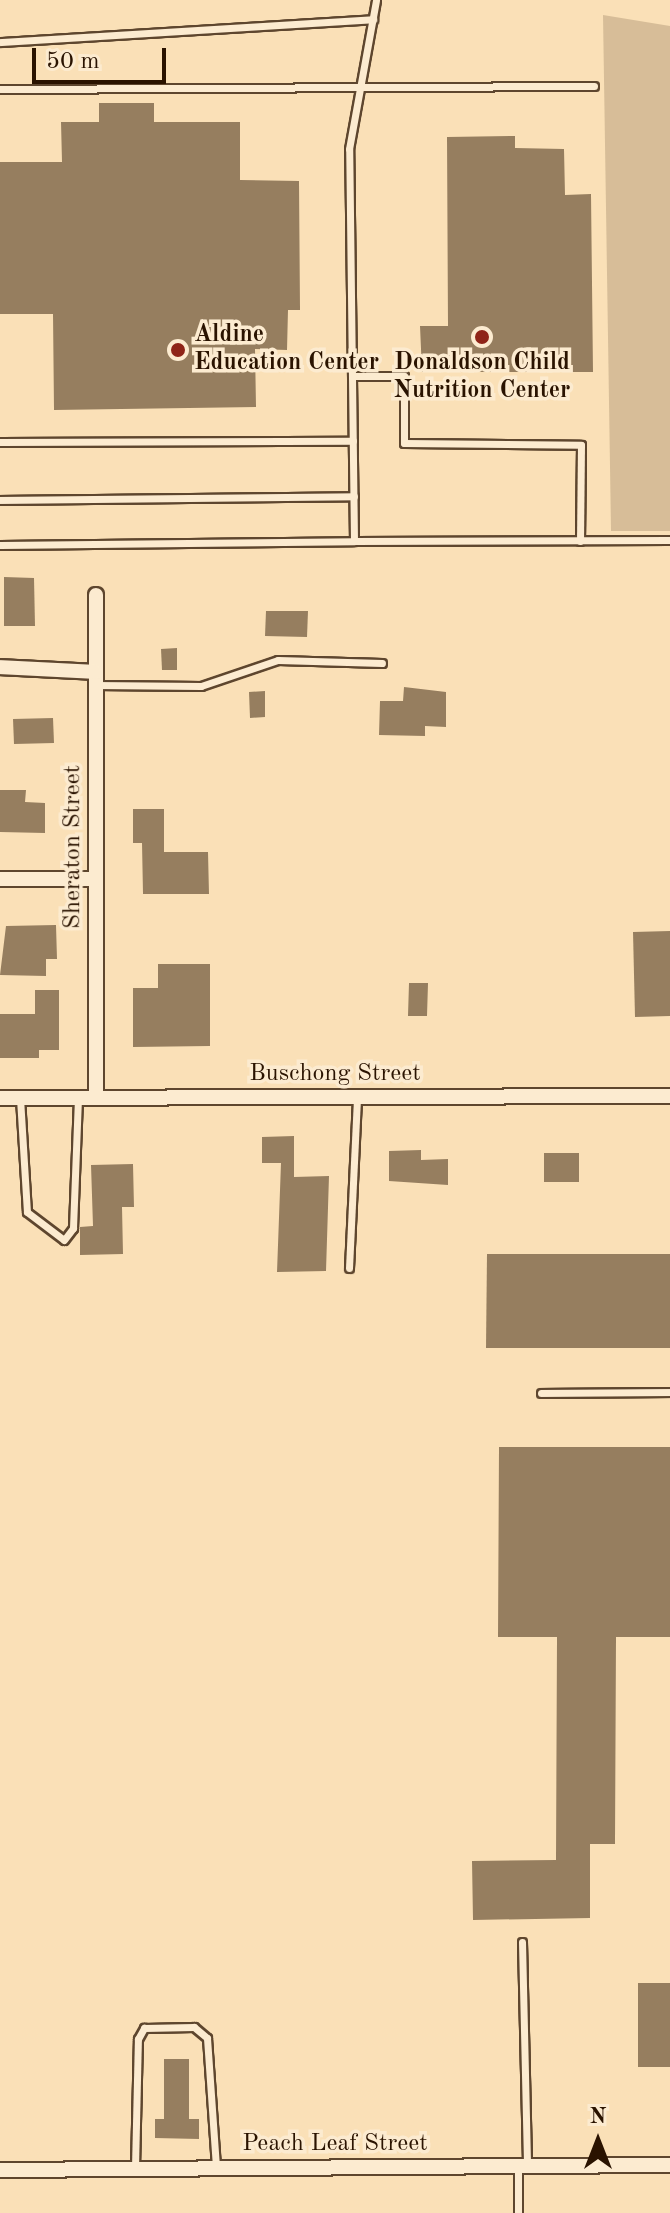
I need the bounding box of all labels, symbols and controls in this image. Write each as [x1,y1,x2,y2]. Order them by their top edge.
scale bar [36,32,170,82]
text: 50 m [46,50,100,74]
place label: Aldine Education Center [194,322,379,378]
marker: Donaldson Child Nutrition Center [473,328,491,346]
marker: Aldine Education Center [169,341,187,359]
place label: Donaldson Child Nutrition Center [394,350,570,406]
street label: Sheraton Street [60,765,88,929]
street label: Buschong Street [249,1061,421,1089]
north arrow [558,2101,638,2181]
text: N [590,2106,606,2128]
street label: Peach Leaf Street [242,2131,428,2159]

